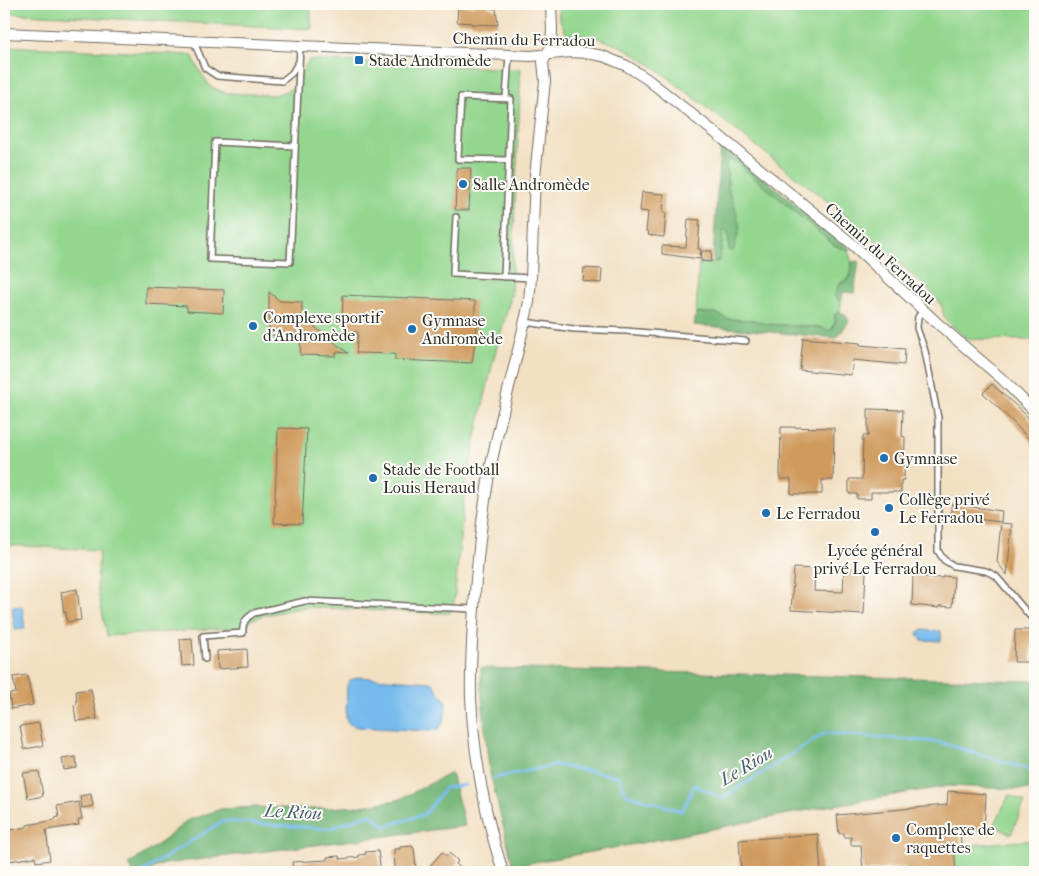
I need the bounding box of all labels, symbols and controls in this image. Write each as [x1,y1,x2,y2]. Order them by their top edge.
street label: Chemin du Ferradou [453,29,595,50]
place label: Stade Andromède [369,51,491,70]
marker: Stade Andromède [353,54,365,66]
place label: Salle Andromède [473,175,590,194]
marker: Salle Andromède [457,178,469,190]
street label: Chemin du Ferradou [821,199,940,308]
place label: Complexe sportif d'Andromède [263,308,384,345]
place label: Gymnase Andromède [421,311,503,348]
marker: Complexe sportif d'Andromède [247,320,259,332]
marker: Gymnase Andromède [406,323,418,335]
place label: Gymnase [894,449,958,468]
marker: Gymnase [878,452,890,464]
place label: Stade de Football Louis Heraud [383,460,500,497]
marker: Stade de Football Louis Heraud [367,472,379,484]
place label: Collège privé Le Ferradou [899,490,990,527]
marker: Collège privé Le Ferradou [883,502,895,514]
place label: Le Ferradou [776,504,860,523]
marker: Le Ferradou [760,507,772,519]
marker: Lycée général privé Le Ferradou [869,526,881,538]
place label: Lycée général privé Le Ferradou [812,541,937,578]
water label: Le Riou [714,742,777,791]
water label: Le Riou [261,800,323,825]
place label: Complexe de raquettes [906,820,995,857]
marker: Complexe de raquettes [890,832,902,844]

